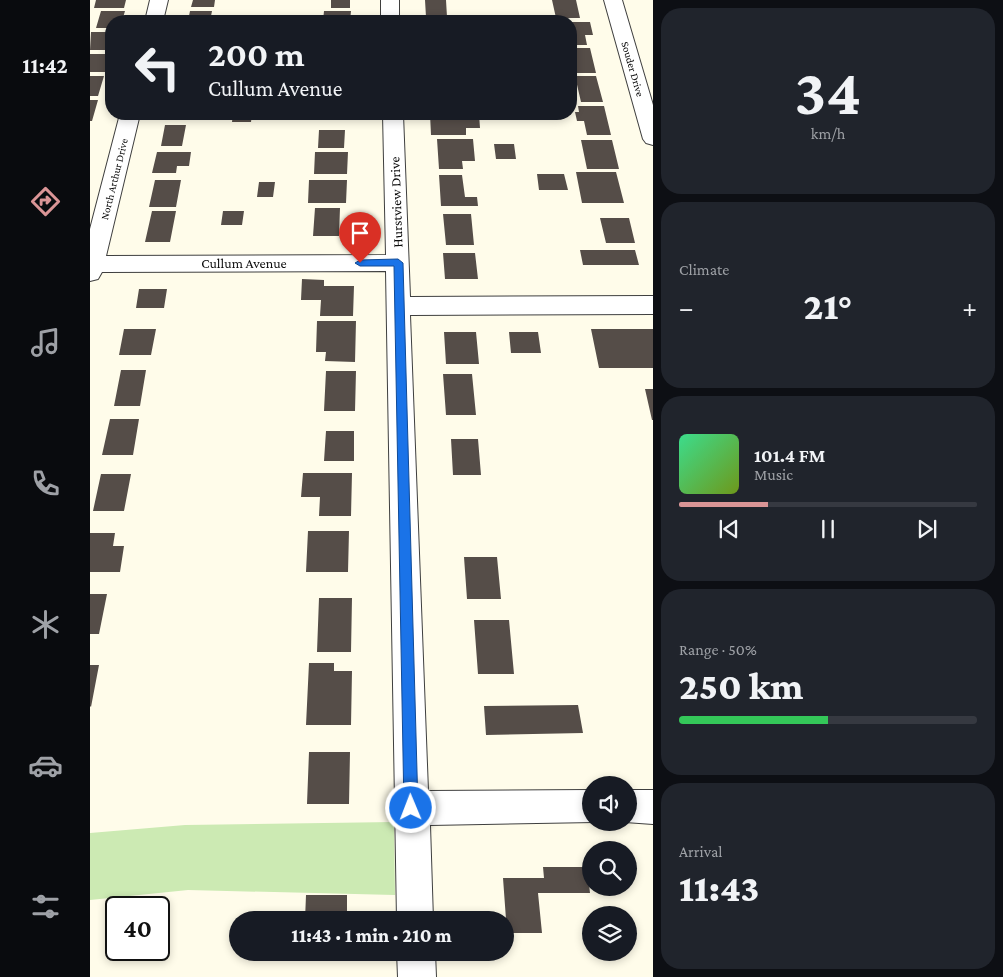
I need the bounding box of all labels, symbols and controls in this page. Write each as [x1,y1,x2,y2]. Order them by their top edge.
icon: left [125,35,190,100]
text: 200 m [208,35,305,74]
street label: Souder Drive [619,40,647,98]
text: 11:42 [22,53,68,78]
text: 34 [795,56,861,128]
text: Cullum Avenue [208,76,342,101]
text: km/h [811,125,845,142]
street label: North Arthur Drive [98,137,130,221]
street label: Hurstview Drive [386,156,406,248]
icon: directions [28,184,63,219]
pin [339,212,381,263]
icon: arrive [346,219,374,247]
street label: Cullum Avenue [201,255,287,271]
text: Climate [679,261,729,278]
text: 21° [804,285,852,327]
text: − [679,292,694,323]
text: + [962,292,977,323]
icon: music [28,325,63,360]
text: 101.4 FM [754,445,825,466]
icon: phone [28,466,63,501]
text: Music [754,466,793,483]
icon: previous [715,515,743,543]
icon: pause [814,515,842,543]
icon: next [913,515,941,543]
icon: climate [28,607,63,642]
text: Range · 50% [679,641,757,658]
text: 250 km [679,665,803,707]
icon: car [28,748,63,783]
map controls [582,776,637,961]
button: sound [582,776,637,831]
position arrow [384,781,436,833]
button: search [582,841,637,896]
text: Arrival [679,843,723,860]
text: 11:43 [679,867,759,909]
icon: filters [28,889,63,924]
speed limit sign: 40 [105,896,170,961]
button: layers [582,906,637,961]
text: 11:43 · 1 min · 210 m [291,925,452,946]

